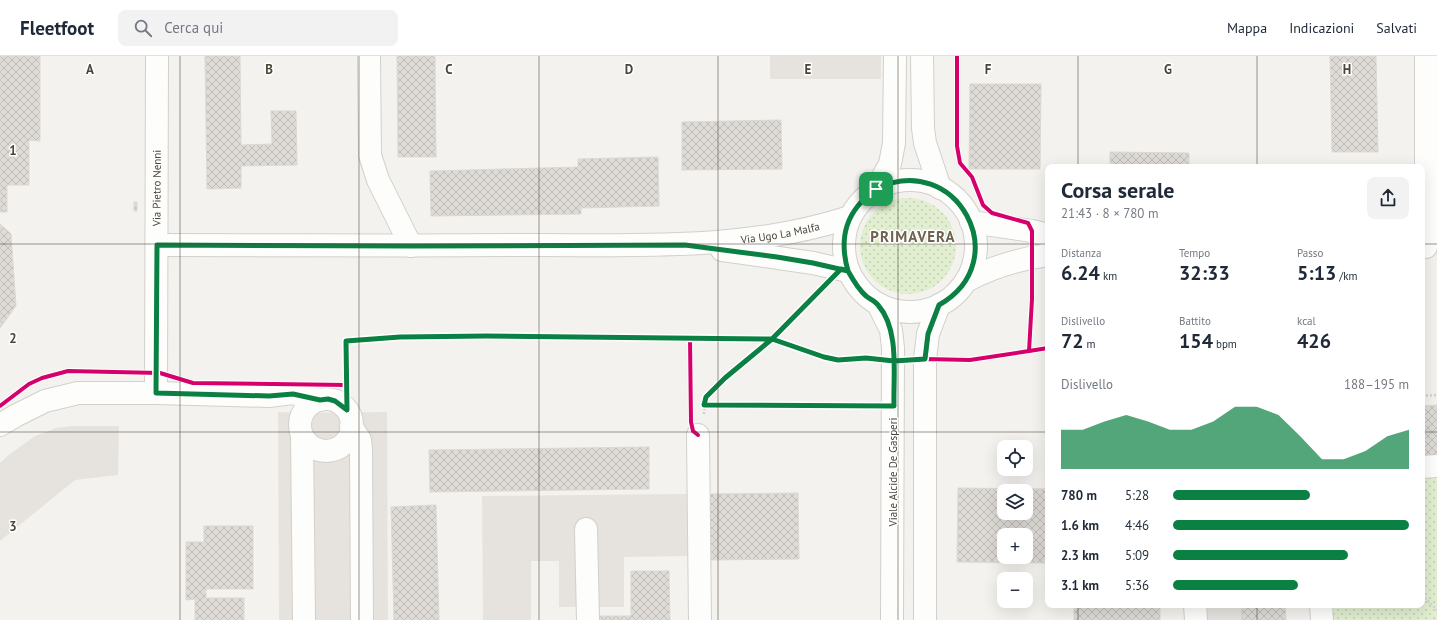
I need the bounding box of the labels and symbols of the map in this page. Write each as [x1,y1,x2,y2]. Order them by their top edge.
text: A [86,61,94,78]
text: B [265,61,273,78]
text: C [445,61,453,78]
text: D [625,61,633,78]
text: E [805,61,812,78]
text: F [985,61,992,78]
text: G [1164,61,1172,78]
text: H [1343,61,1351,78]
text: 1 [9,142,17,159]
street label: Via Pietro Nenni [149,150,164,227]
pin [859,172,893,206]
street label: Via Ugo La Malfa [739,219,821,247]
district label: PRIMAVERA [870,227,956,246]
text: 2 [9,330,17,347]
street label: Viale Alcide De Gasperi [886,418,900,527]
text: 3 [9,518,17,535]

